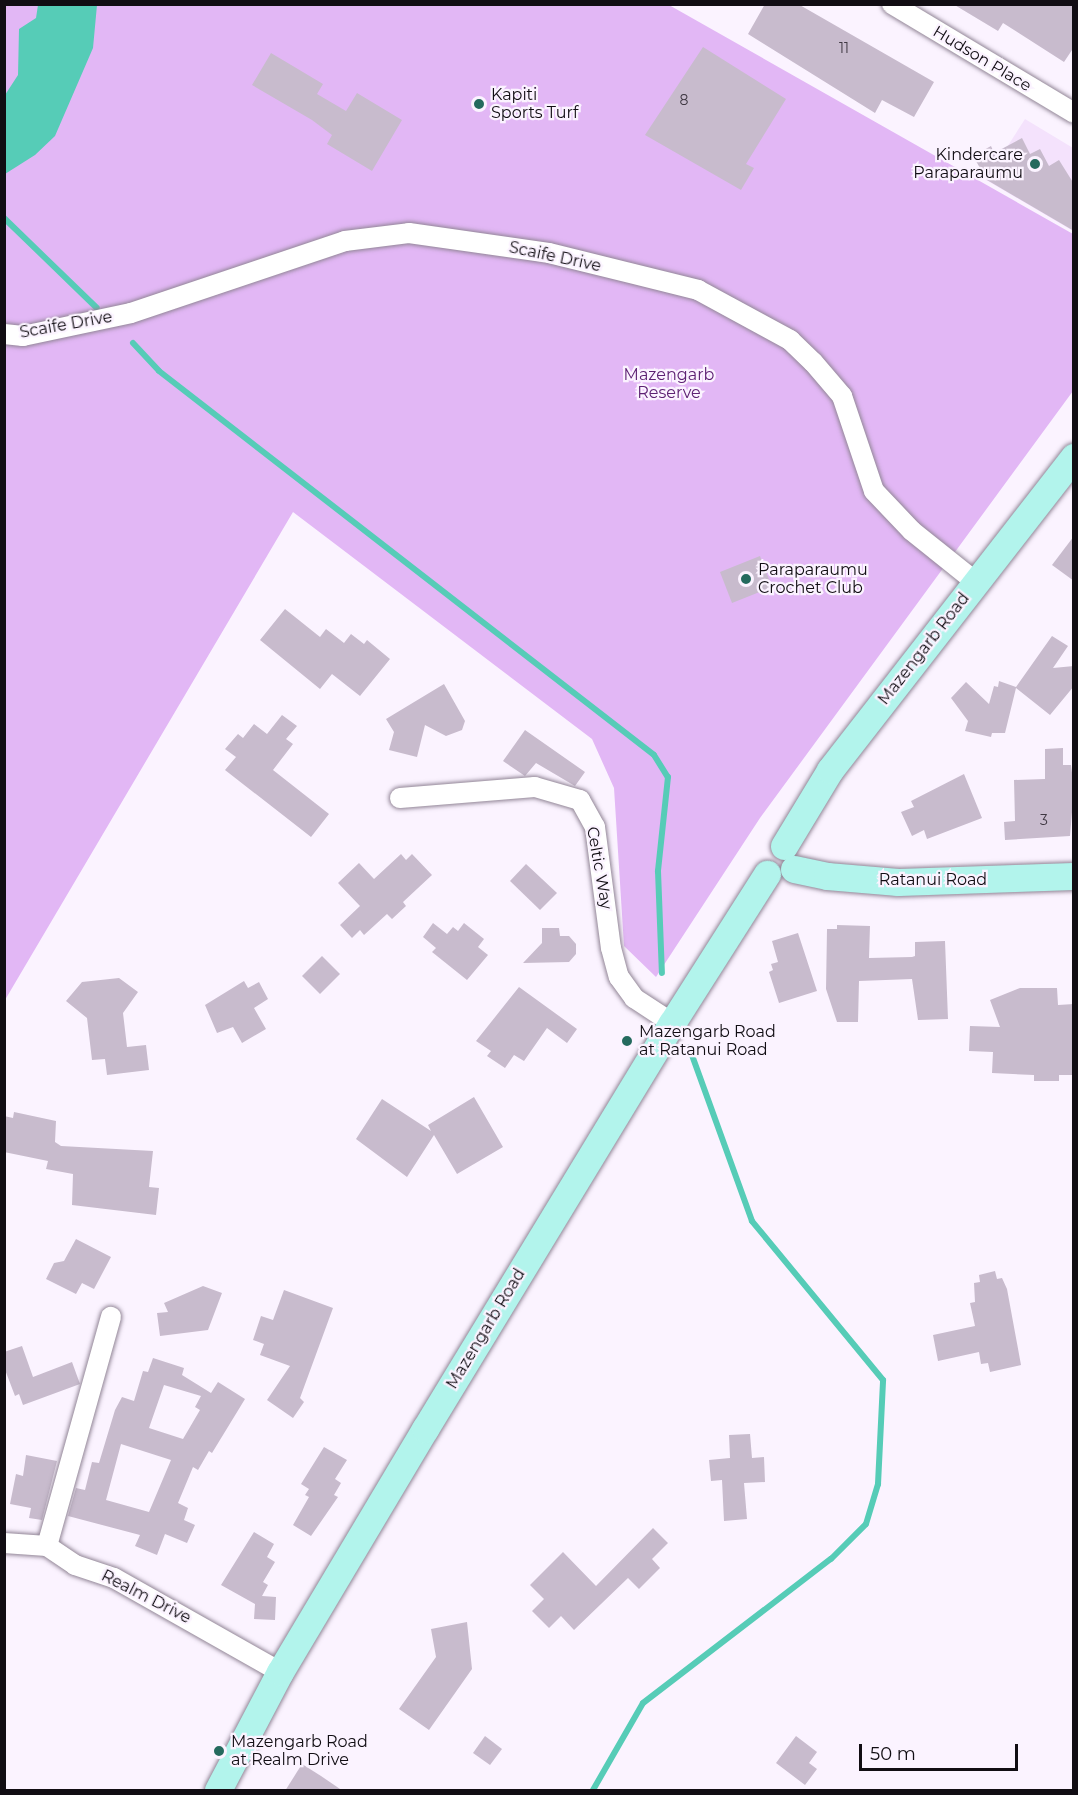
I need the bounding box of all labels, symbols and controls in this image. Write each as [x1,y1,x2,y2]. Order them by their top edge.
street label: Hudson Place [929,22,1035,96]
house number: 11 [839,40,849,56]
place label: Kapiti Sports Turf [491,85,578,123]
house number: 8 [680,92,688,108]
marker: Kapiti Sports Turf [472,97,486,111]
place label: Kindercare Paraparaumu [913,145,1023,183]
marker: Kindercare Paraparaumu [1028,157,1042,171]
street label: Scaife Drive [507,238,603,276]
street label: Scaife Drive [18,307,114,343]
park label: Mazengarb Reserve [624,365,714,403]
place label: Paraparaumu Crochet Club [758,560,868,598]
marker: Paraparaumu Crochet Club [739,572,753,586]
street label: Mazengarb Road [874,589,974,709]
house number: 3 [1040,812,1048,828]
street label: Celtic Way [582,825,616,911]
street label: Ratanui Road [879,870,987,890]
place label: Mazengarb Road at Ratanui Road [639,1022,776,1060]
marker: Mazengarb Road at Ratanui Road [620,1034,634,1048]
street label: Mazengarb Road [443,1265,529,1393]
street label: Realm Drive [98,1566,194,1628]
place label: Mazengarb Road at Realm Drive [231,1732,368,1770]
scale bar [862,1732,1021,1770]
text: 50 m [870,1743,916,1765]
marker: Mazengarb Road at Realm Drive [212,1744,226,1758]

